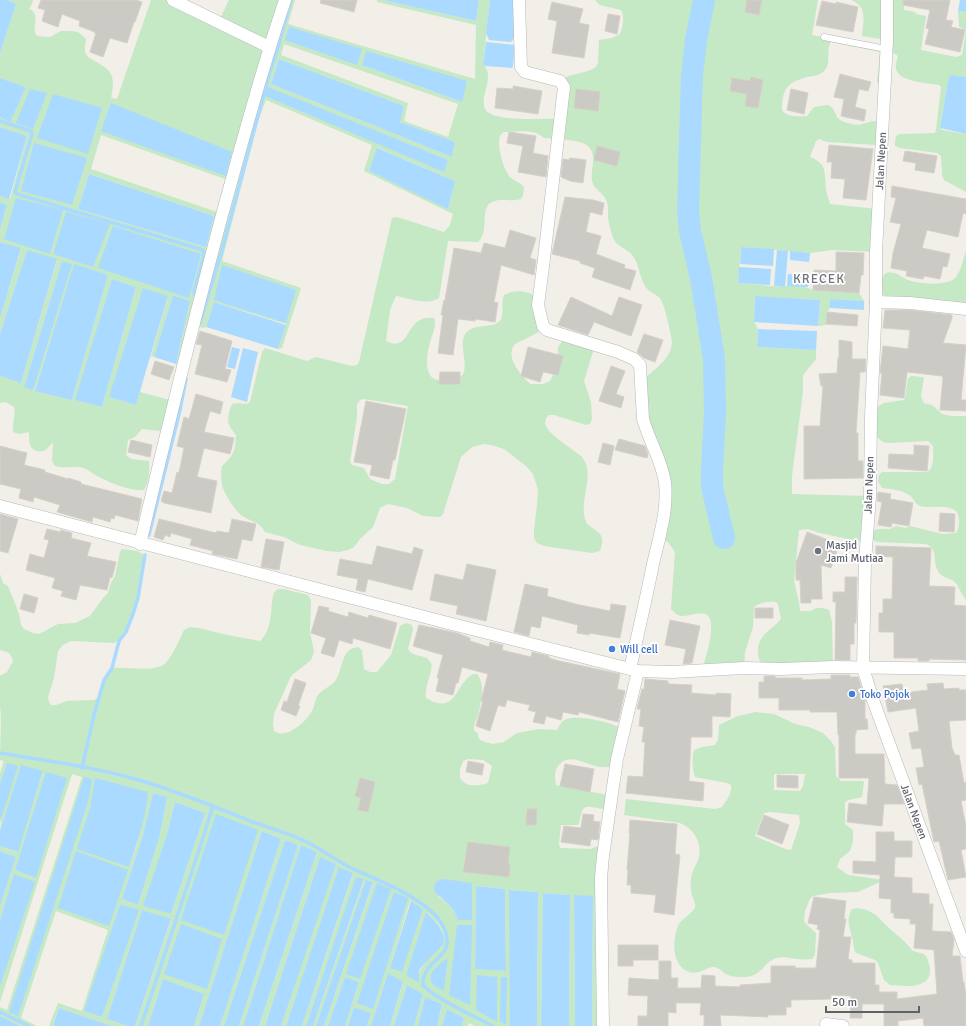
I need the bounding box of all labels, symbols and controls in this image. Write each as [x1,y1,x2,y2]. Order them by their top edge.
street label: Jalan Nepen [873,132,889,190]
district label: KRECEK [793,271,845,287]
street label: Jalan Nepen [861,456,877,514]
place label: Masjid Jami Mutiaa [826,539,884,565]
marker: Masjid Jami Mutiaa [813,546,823,556]
place label: Will cell [620,643,658,656]
marker: Will cell [607,644,617,654]
place label: Toko Pojok [860,688,910,701]
marker: Toko Pojok [847,689,857,699]
street label: Jalan Nepen [898,782,930,841]
scale bar [826,988,919,1014]
text: 50 m [832,995,857,1010]

